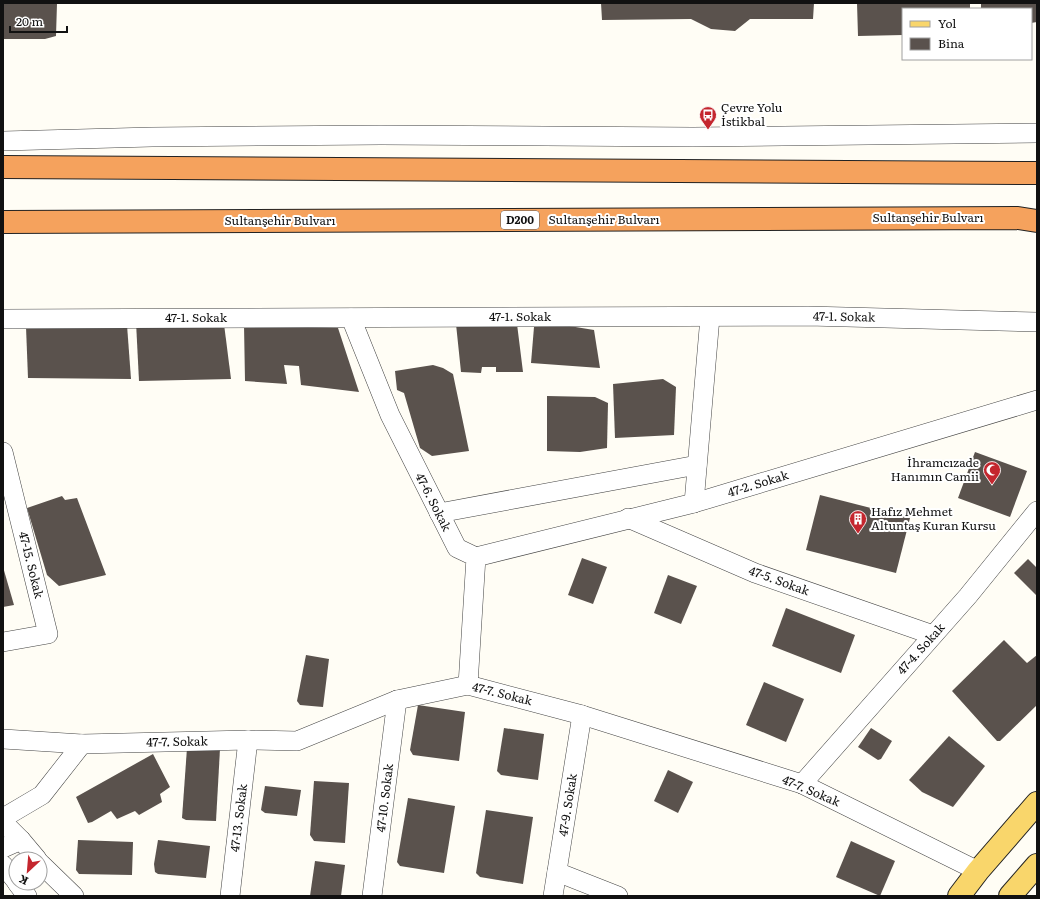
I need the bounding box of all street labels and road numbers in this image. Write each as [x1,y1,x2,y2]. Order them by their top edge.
street label: Sultanşehir Bulvarı [872,208,984,226]
street label: Sultanşehir Bulvarı [548,210,660,228]
street label: Sultanşehir Bulvarı [224,211,336,229]
road number: D200 [501,211,539,229]
street label: 47-1. Sokak [813,306,876,326]
street label: 47-1. Sokak [489,307,552,325]
street label: 47-1. Sokak [165,308,228,326]
street label: 47-2. Sokak [725,465,791,501]
street label: 47-6. Sokak [411,469,457,535]
street label: 47-15. Sokak [15,529,49,601]
street label: 47-5. Sokak [746,561,813,600]
street label: 47-4. Sokak [892,618,949,678]
street label: 47-7. Sokak [470,677,535,709]
street label: 47-7. Sokak [146,731,209,751]
street label: 47-10. Sokak [371,762,397,833]
street label: 47-7. Sokak [780,770,844,811]
street label: 47-9. Sokak [553,771,581,838]
street label: 47-13. Sokak [225,782,251,853]

